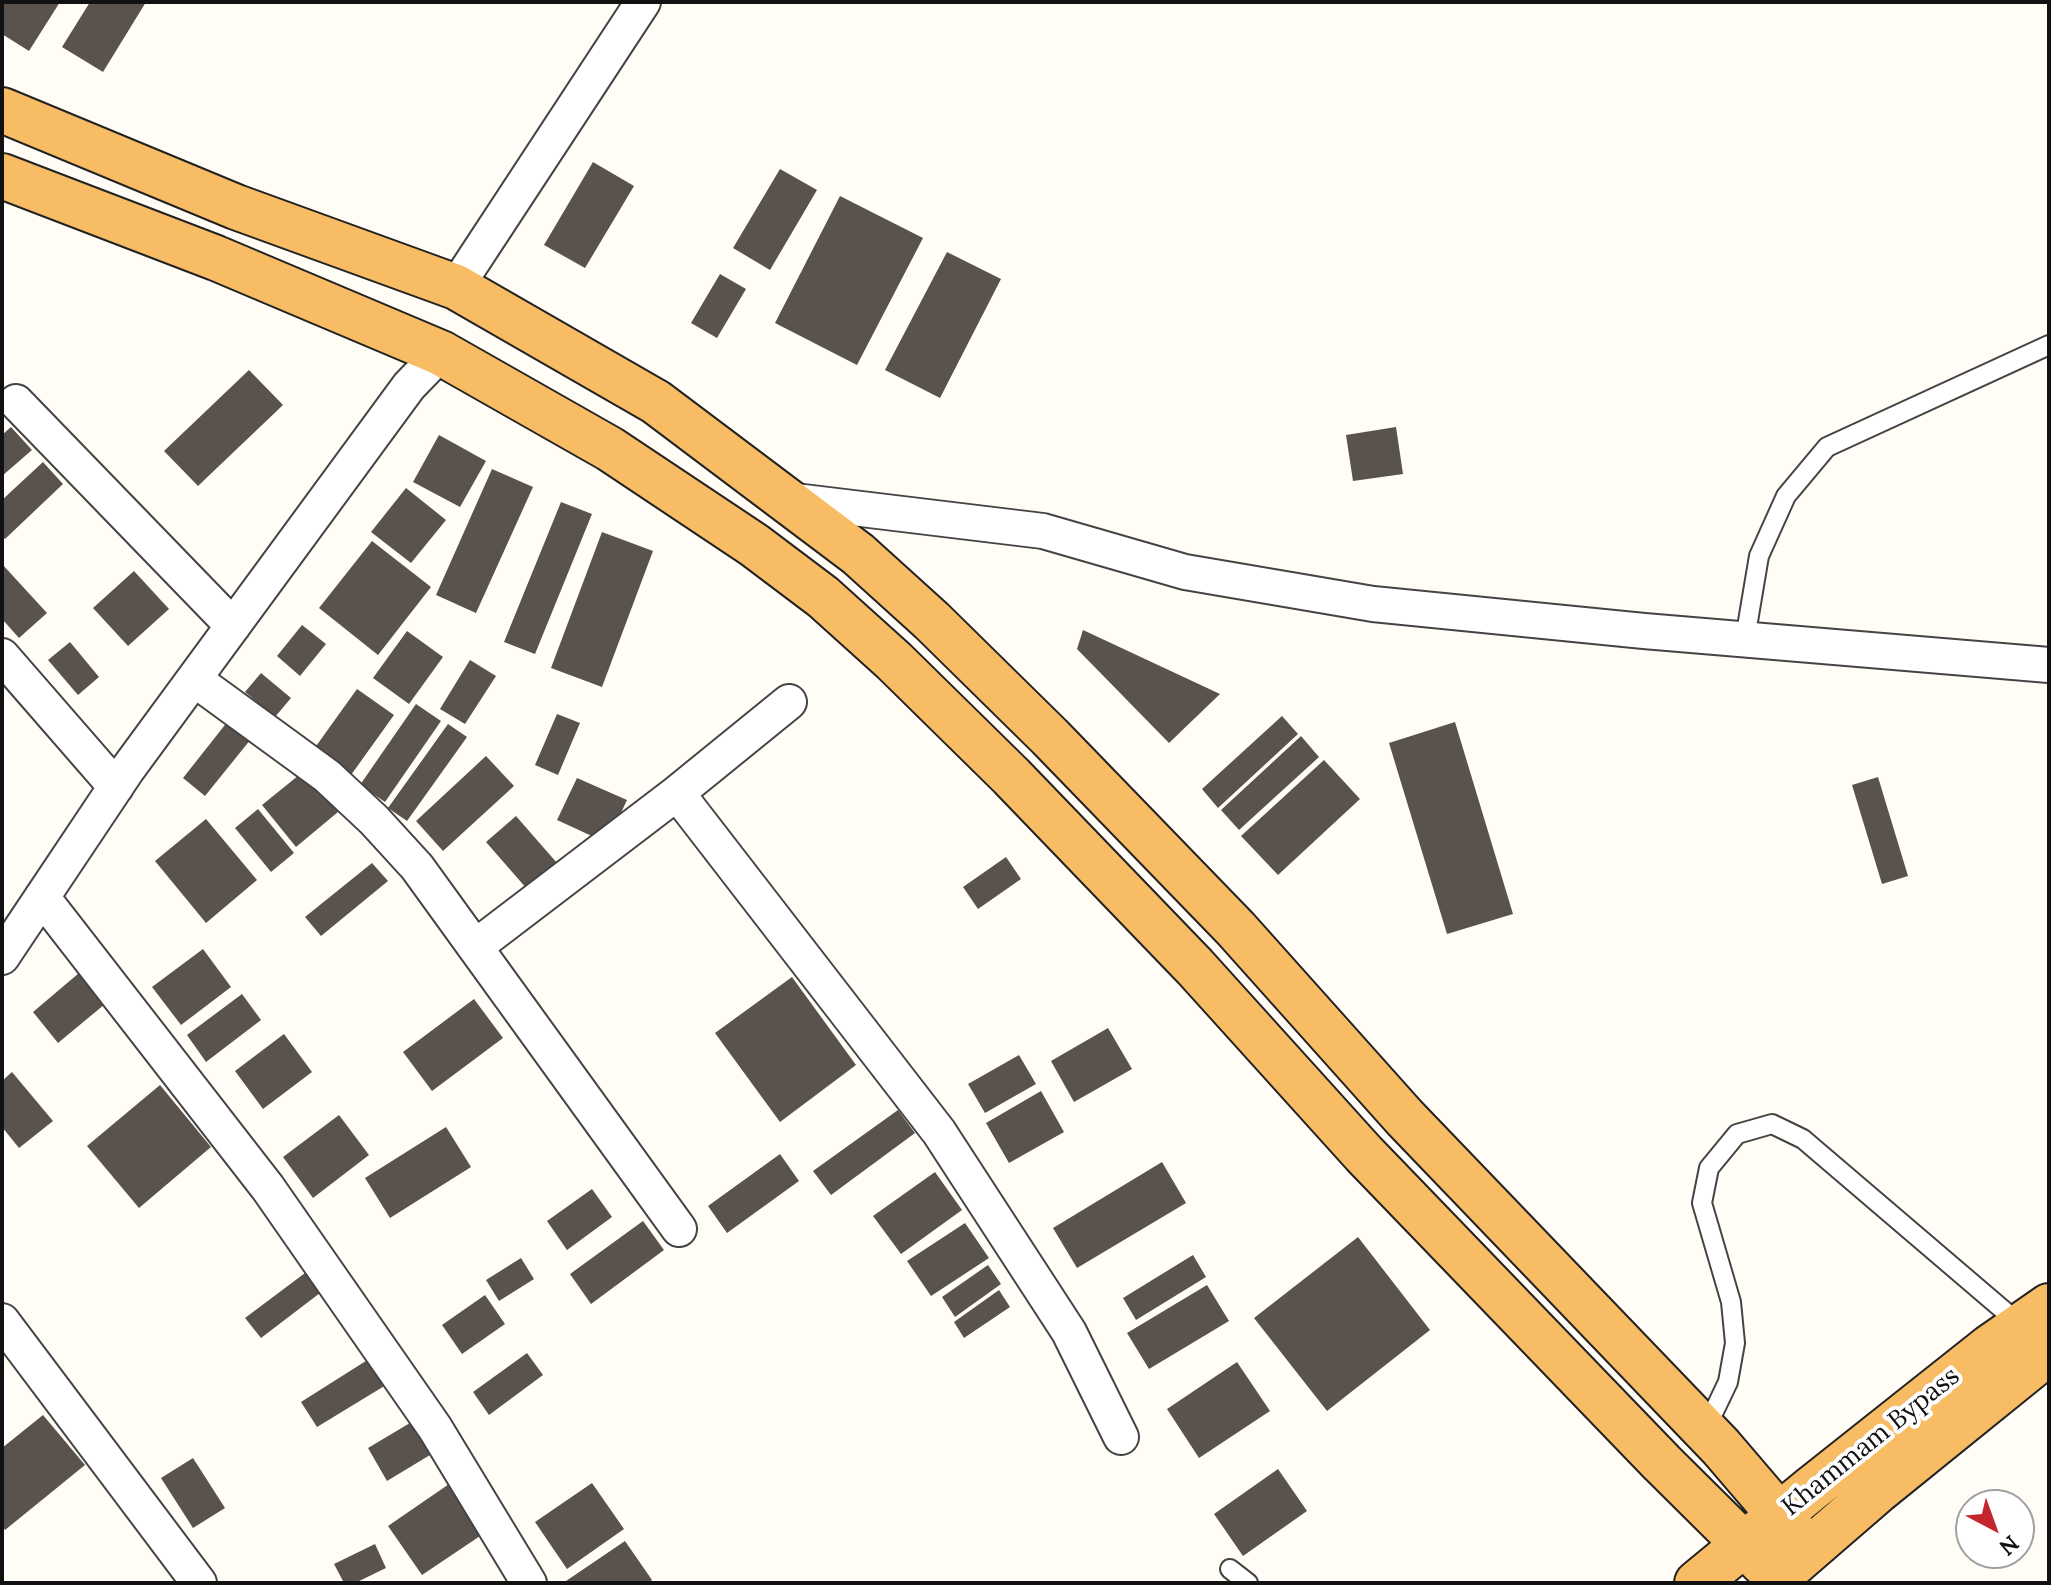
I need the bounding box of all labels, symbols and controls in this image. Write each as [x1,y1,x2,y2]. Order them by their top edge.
street label: Khammam Bypass [1776,1361,1966,1523]
north arrow [1955,1489,2035,1569]
text: N [1994,1529,2025,1562]

